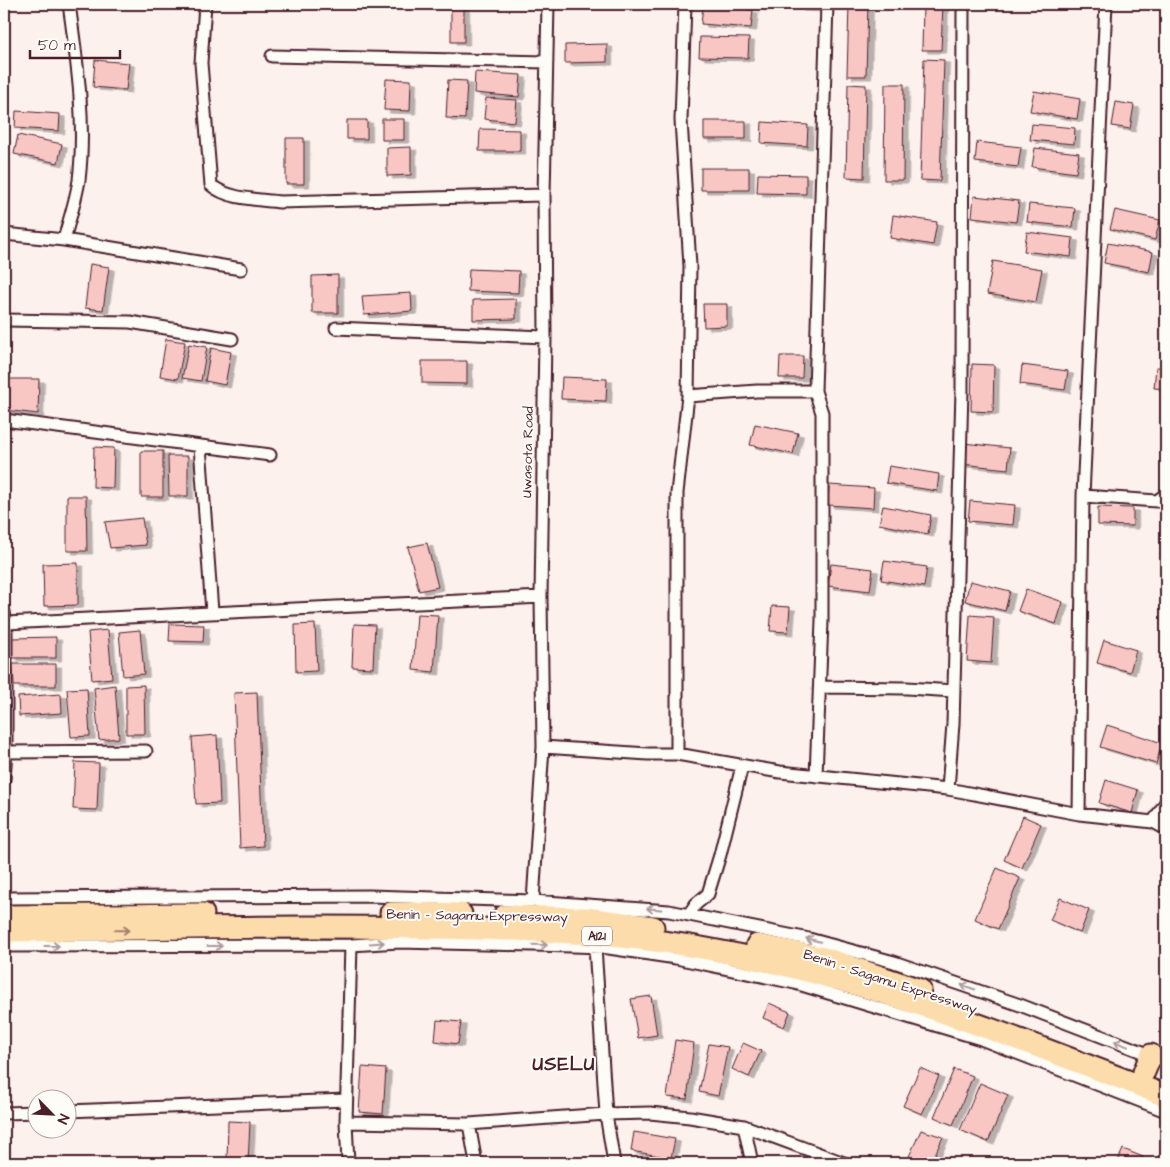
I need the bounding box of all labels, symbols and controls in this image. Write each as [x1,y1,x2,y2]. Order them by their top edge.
scale bar [30,28,120,60]
text: 50 m [38,35,76,56]
street label: Uwasota Road [517,406,539,498]
street label: Benin - Sagamu Expressway [386,904,568,928]
one-way arrow [646,905,662,914]
one-way arrow [114,925,130,935]
road number: A121 [582,926,612,946]
one-way arrow [805,935,821,944]
one-way arrow [369,939,385,948]
one-way arrow [532,940,548,950]
one-way arrow [44,941,60,951]
one-way arrow [206,941,223,951]
street label: Benin - Sagamu Expressway [801,944,980,1020]
one-way arrow [961,982,977,991]
one-way arrow [1114,1038,1129,1048]
district label: USELU [533,1051,595,1078]
north arrow [28,1090,78,1140]
text: N [52,1111,74,1127]

